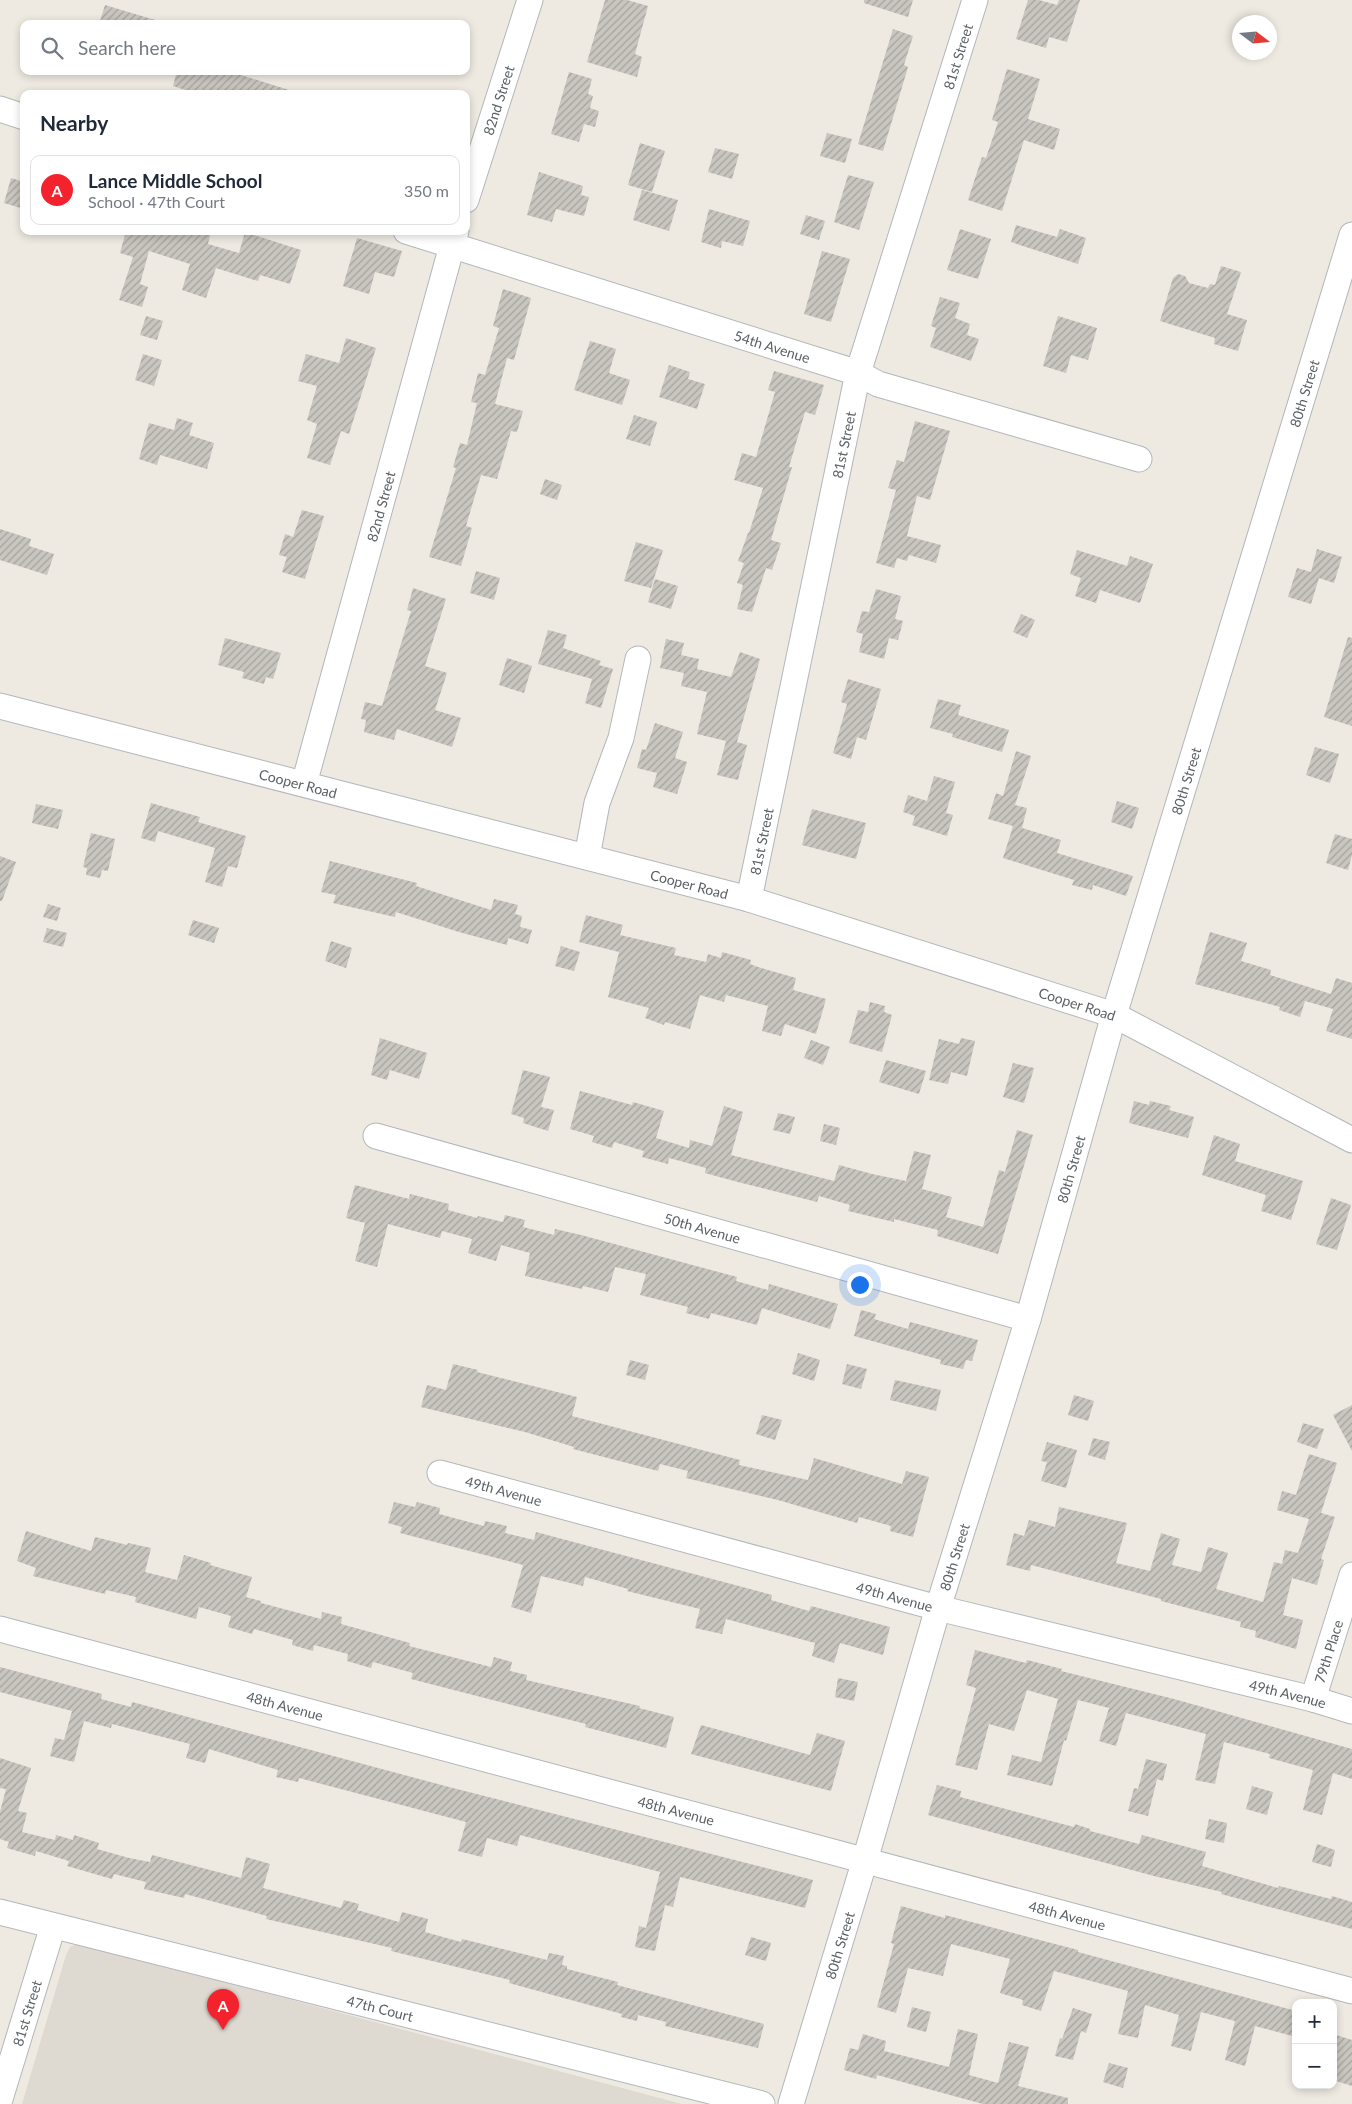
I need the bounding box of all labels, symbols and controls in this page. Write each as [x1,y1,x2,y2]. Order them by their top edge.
north arrow [1232,15,1277,60]
search box [20,20,470,75]
street label: 81st Street [939,21,976,91]
icon: search [38,34,66,62]
text: Search here [78,36,176,59]
street label: 82nd Street [479,63,517,137]
text: Nearby [40,110,108,135]
text: Lance Middle School [88,169,263,192]
text: A [51,181,63,200]
text: 350 m [404,181,449,200]
text: School · 47th Court [88,192,225,211]
street label: 54th Avenue [732,326,812,366]
street label: 80th Street [1285,357,1322,429]
street label: 81st Street [828,410,858,480]
street label: 82nd Street [363,469,398,543]
street label: 80th Street [1167,745,1204,816]
street label: Cooper Road [257,765,339,801]
street label: 81st Street [746,806,776,876]
street label: Cooper Road [649,865,730,902]
street label: Cooper Road [1037,983,1118,1024]
street label: 80th Street [1053,1133,1088,1205]
street label: 50th Avenue [662,1209,743,1246]
your location [847,1272,873,1298]
street label: 49th Avenue [464,1472,544,1509]
street label: 80th Street [935,1521,972,1593]
street label: 49th Avenue [854,1578,935,1615]
street label: 79th Place [1310,1618,1346,1685]
street label: 49th Avenue [1248,1675,1328,1711]
street label: 48th Avenue [245,1687,325,1724]
street label: 48th Avenue [636,1792,716,1828]
street label: 48th Avenue [1027,1896,1108,1933]
street label: 80th Street [821,1909,857,1981]
street label: 81st Street [8,1978,44,2048]
pin: A [207,1989,239,2030]
street label: 47th Court [345,1991,415,2024]
map controls [1292,1999,1337,2089]
button: + [1292,1999,1337,2044]
button: − [1292,2044,1337,2089]

